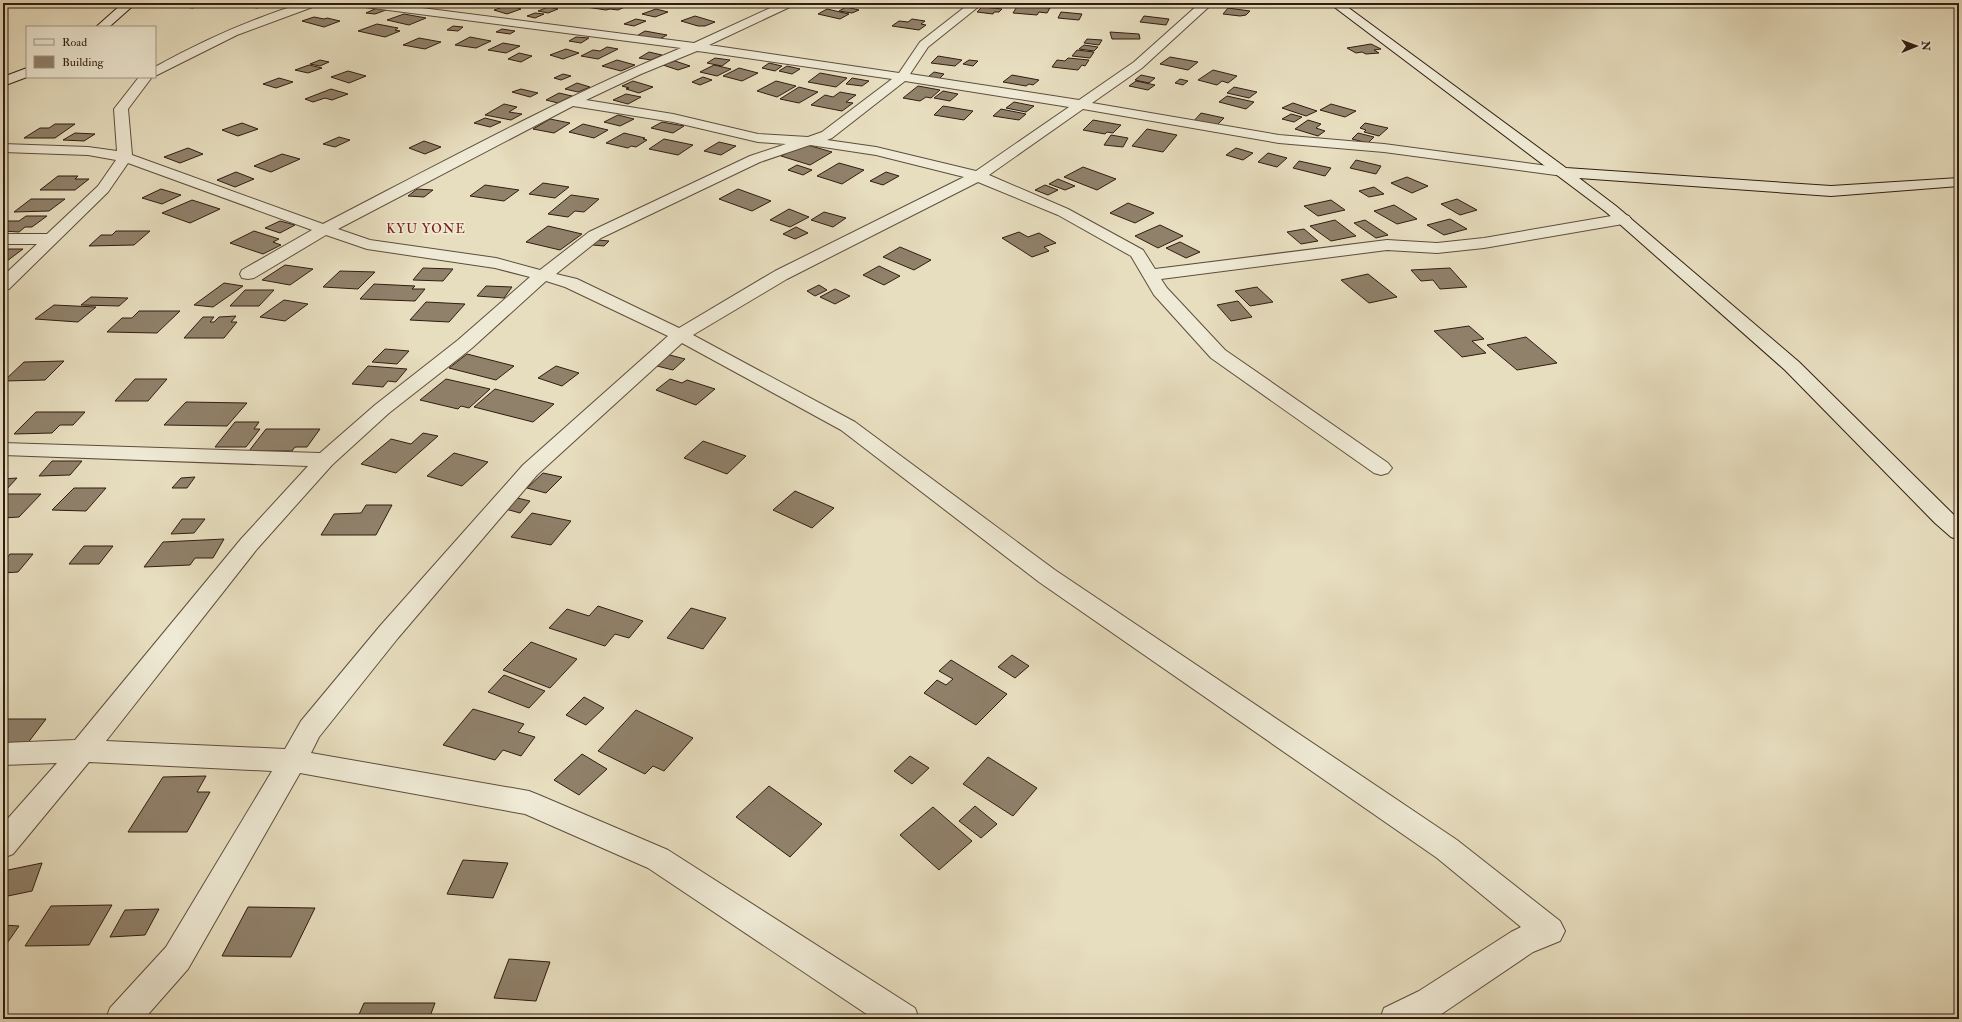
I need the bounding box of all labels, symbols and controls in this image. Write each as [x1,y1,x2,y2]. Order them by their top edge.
legend [26,26,156,78]
north arrow [1896,26,1936,66]
text: Road [62,35,87,50]
text: N [1919,40,1932,52]
text: Building [62,55,105,70]
district label: KYU YONE [386,221,466,237]

